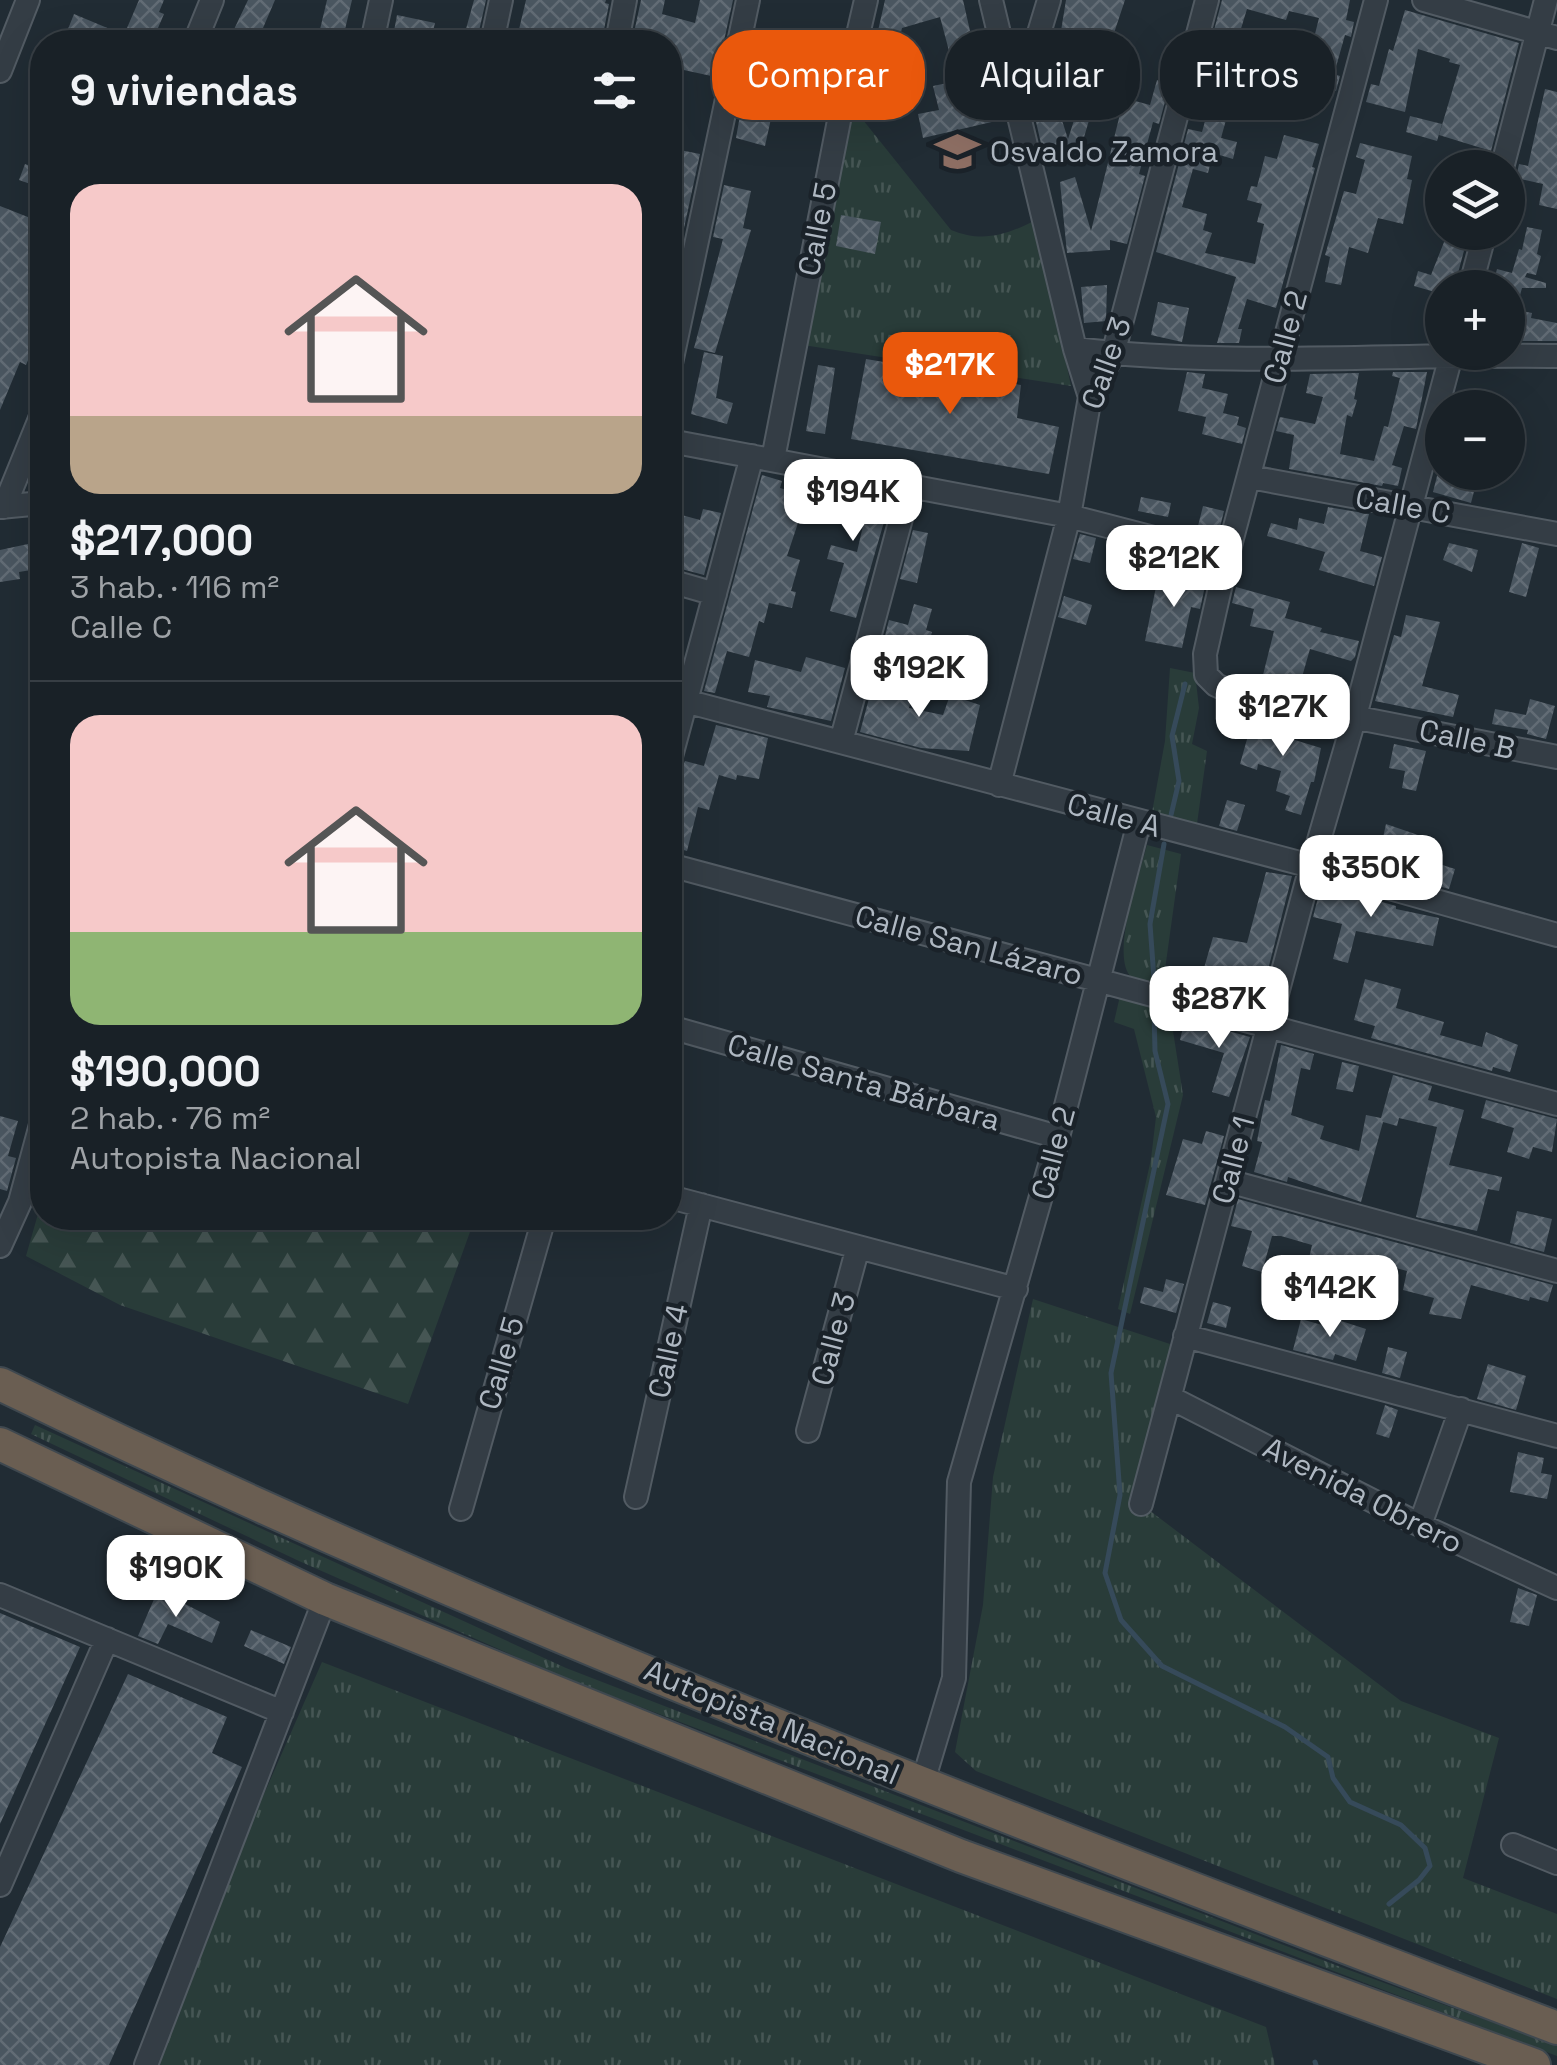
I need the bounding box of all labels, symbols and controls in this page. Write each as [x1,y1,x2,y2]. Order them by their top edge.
chip: Comprar [712,30,925,120]
chip: Alquilar [945,30,1140,120]
chip: Filtros [1160,30,1335,120]
icon: filters [587,63,642,118]
text: 9 viviendas [70,64,298,117]
school or university icon: Osvaldo Zamora [933,127,981,175]
place label: Osvaldo Zamora [990,132,1218,171]
map controls [1425,150,1525,490]
button: layers [1425,150,1525,250]
street label: Calle 5 [789,179,845,279]
icon: home [266,249,446,429]
button: + [1425,270,1525,370]
street label: Calle 2 [1254,286,1316,388]
street label: Calle 3 [1072,312,1140,414]
pin: $217K [880,332,1020,417]
text: $217K [905,344,995,384]
button: − [1425,390,1525,490]
pin: $194K [783,459,923,544]
text: $194K [806,471,900,511]
street label: Calle C [1352,477,1454,533]
text: $217,000 [70,514,253,567]
pin: $212K [1104,525,1244,610]
text: $212K [1128,537,1220,577]
text: 3 hab. · 116 m² [70,567,279,607]
text: Calle C [70,607,172,647]
pin: $192K [849,635,989,720]
text: $192K [873,647,965,687]
pin: $127K [1213,674,1353,759]
text: $127K [1238,686,1328,726]
street label: Calle B [1416,710,1518,768]
icon: home [266,780,446,960]
street label: Calle A [1063,784,1165,846]
pin: $350K [1301,835,1441,920]
text: $350K [1322,847,1420,887]
street label: Calle San Lázaro [851,896,1087,994]
pin: $287K [1149,966,1289,1051]
text: $287K [1171,978,1267,1018]
street label: Calle Santa Bárbara [723,1024,1005,1140]
text: $190,000 [70,1045,261,1098]
text: 2 hab. · 76 m² [70,1098,270,1138]
street label: Calle 2 [1022,1102,1084,1204]
street label: Calle 1 [1203,1112,1263,1208]
text: Autopista Nacional [70,1138,362,1178]
pin: $142K [1260,1255,1400,1340]
text: $142K [1283,1267,1377,1307]
street label: Calle 3 [802,1288,864,1390]
street label: Calle 4 [639,1300,697,1402]
street label: Calle 5 [469,1312,533,1414]
street label: Avenida Obrero [1257,1428,1469,1562]
pin: $190K [106,1535,246,1620]
text: $190K [129,1547,223,1587]
street label: Autopista Nacional [639,1651,905,1793]

